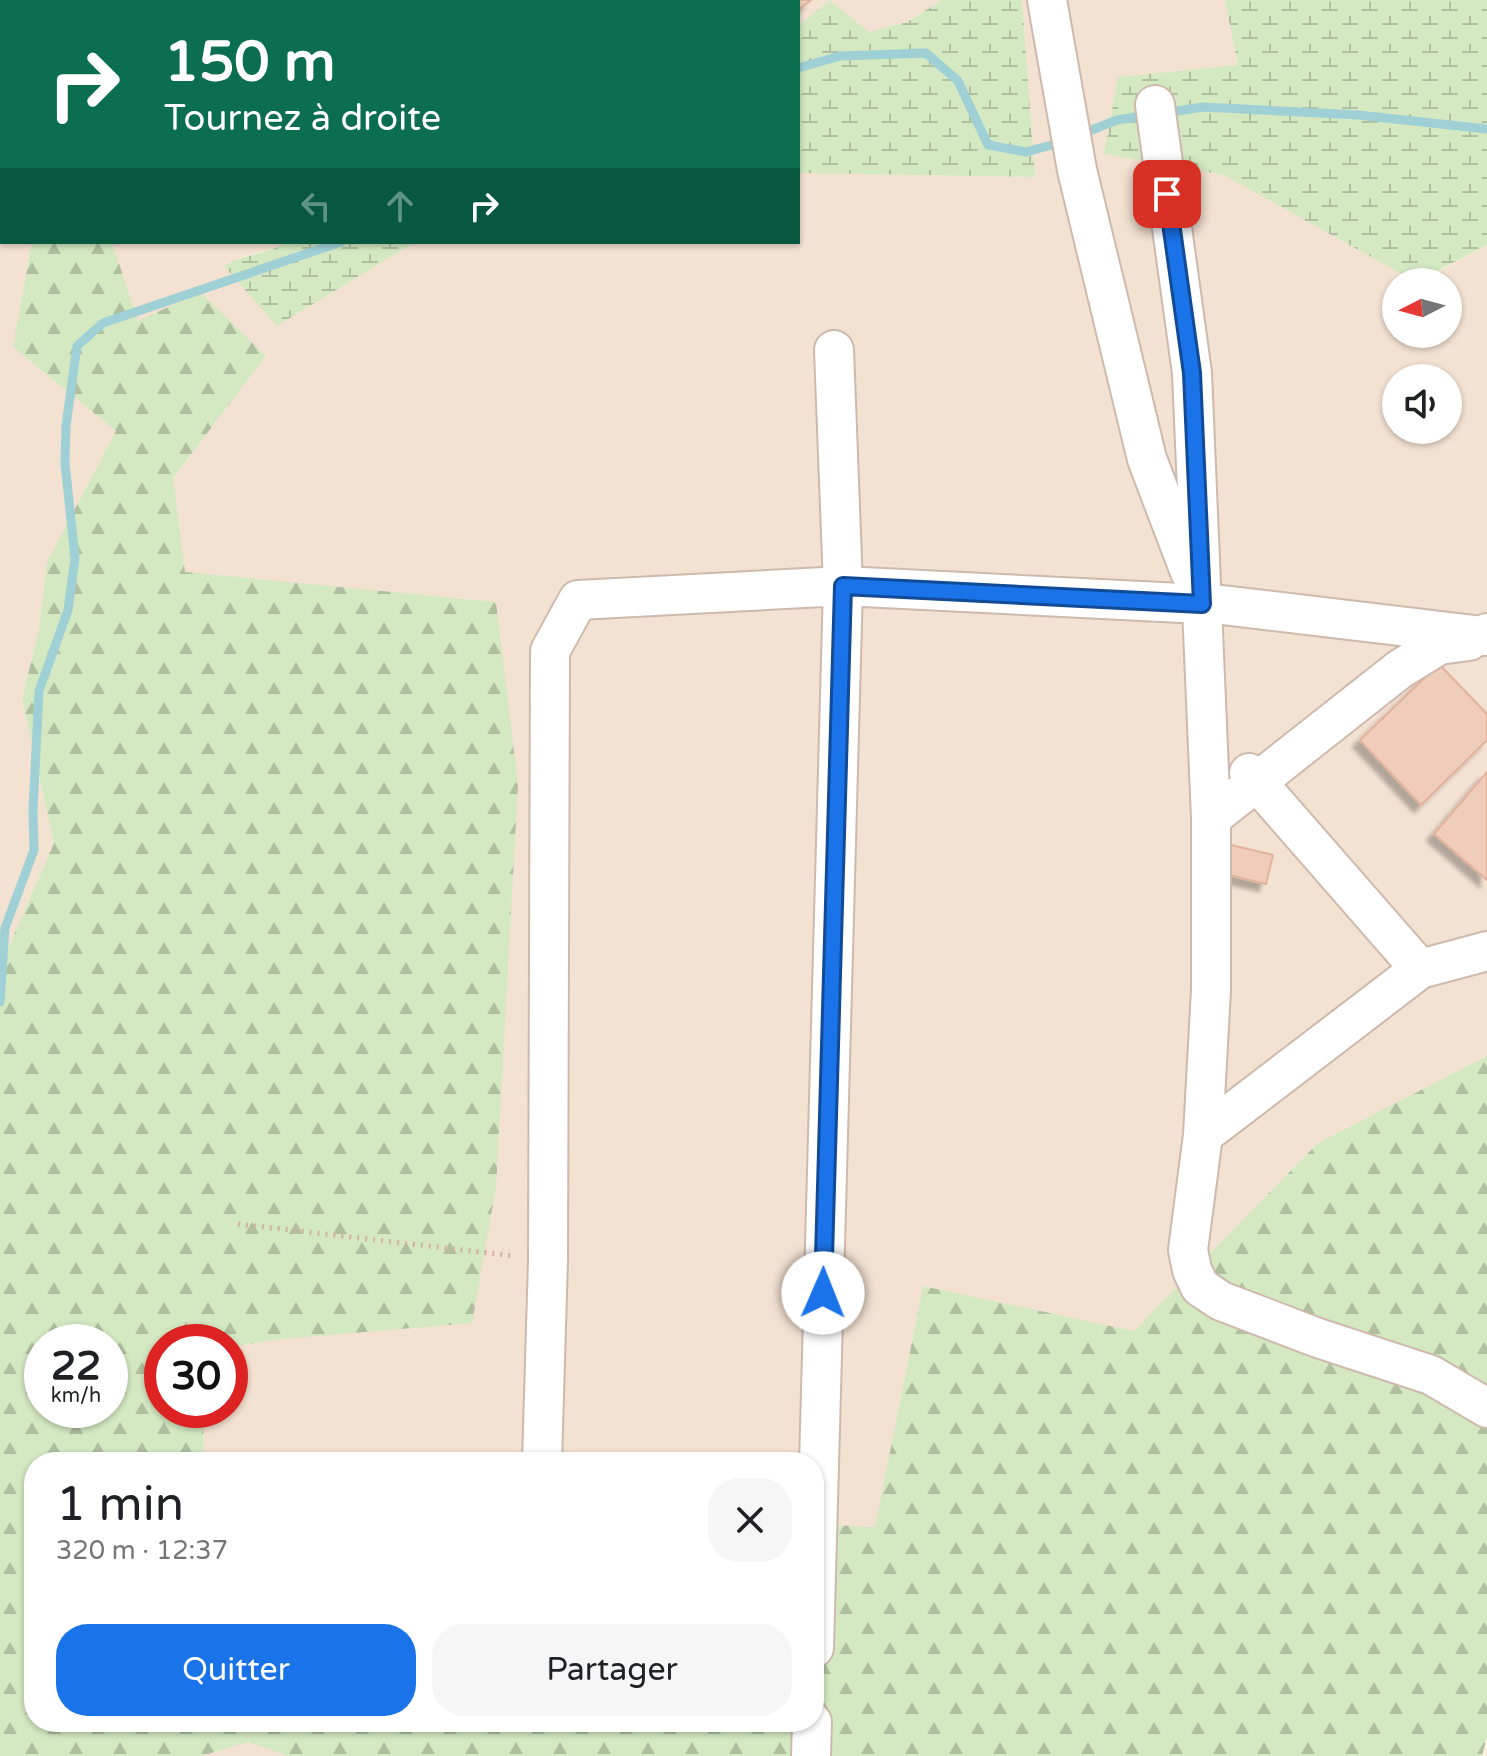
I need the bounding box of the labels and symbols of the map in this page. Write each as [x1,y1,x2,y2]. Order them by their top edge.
pin [1133,160,1201,228]
north arrow [1382,268,1462,348]
position arrow [781,1251,865,1335]
speed limit sign: 30 [144,1324,248,1428]

